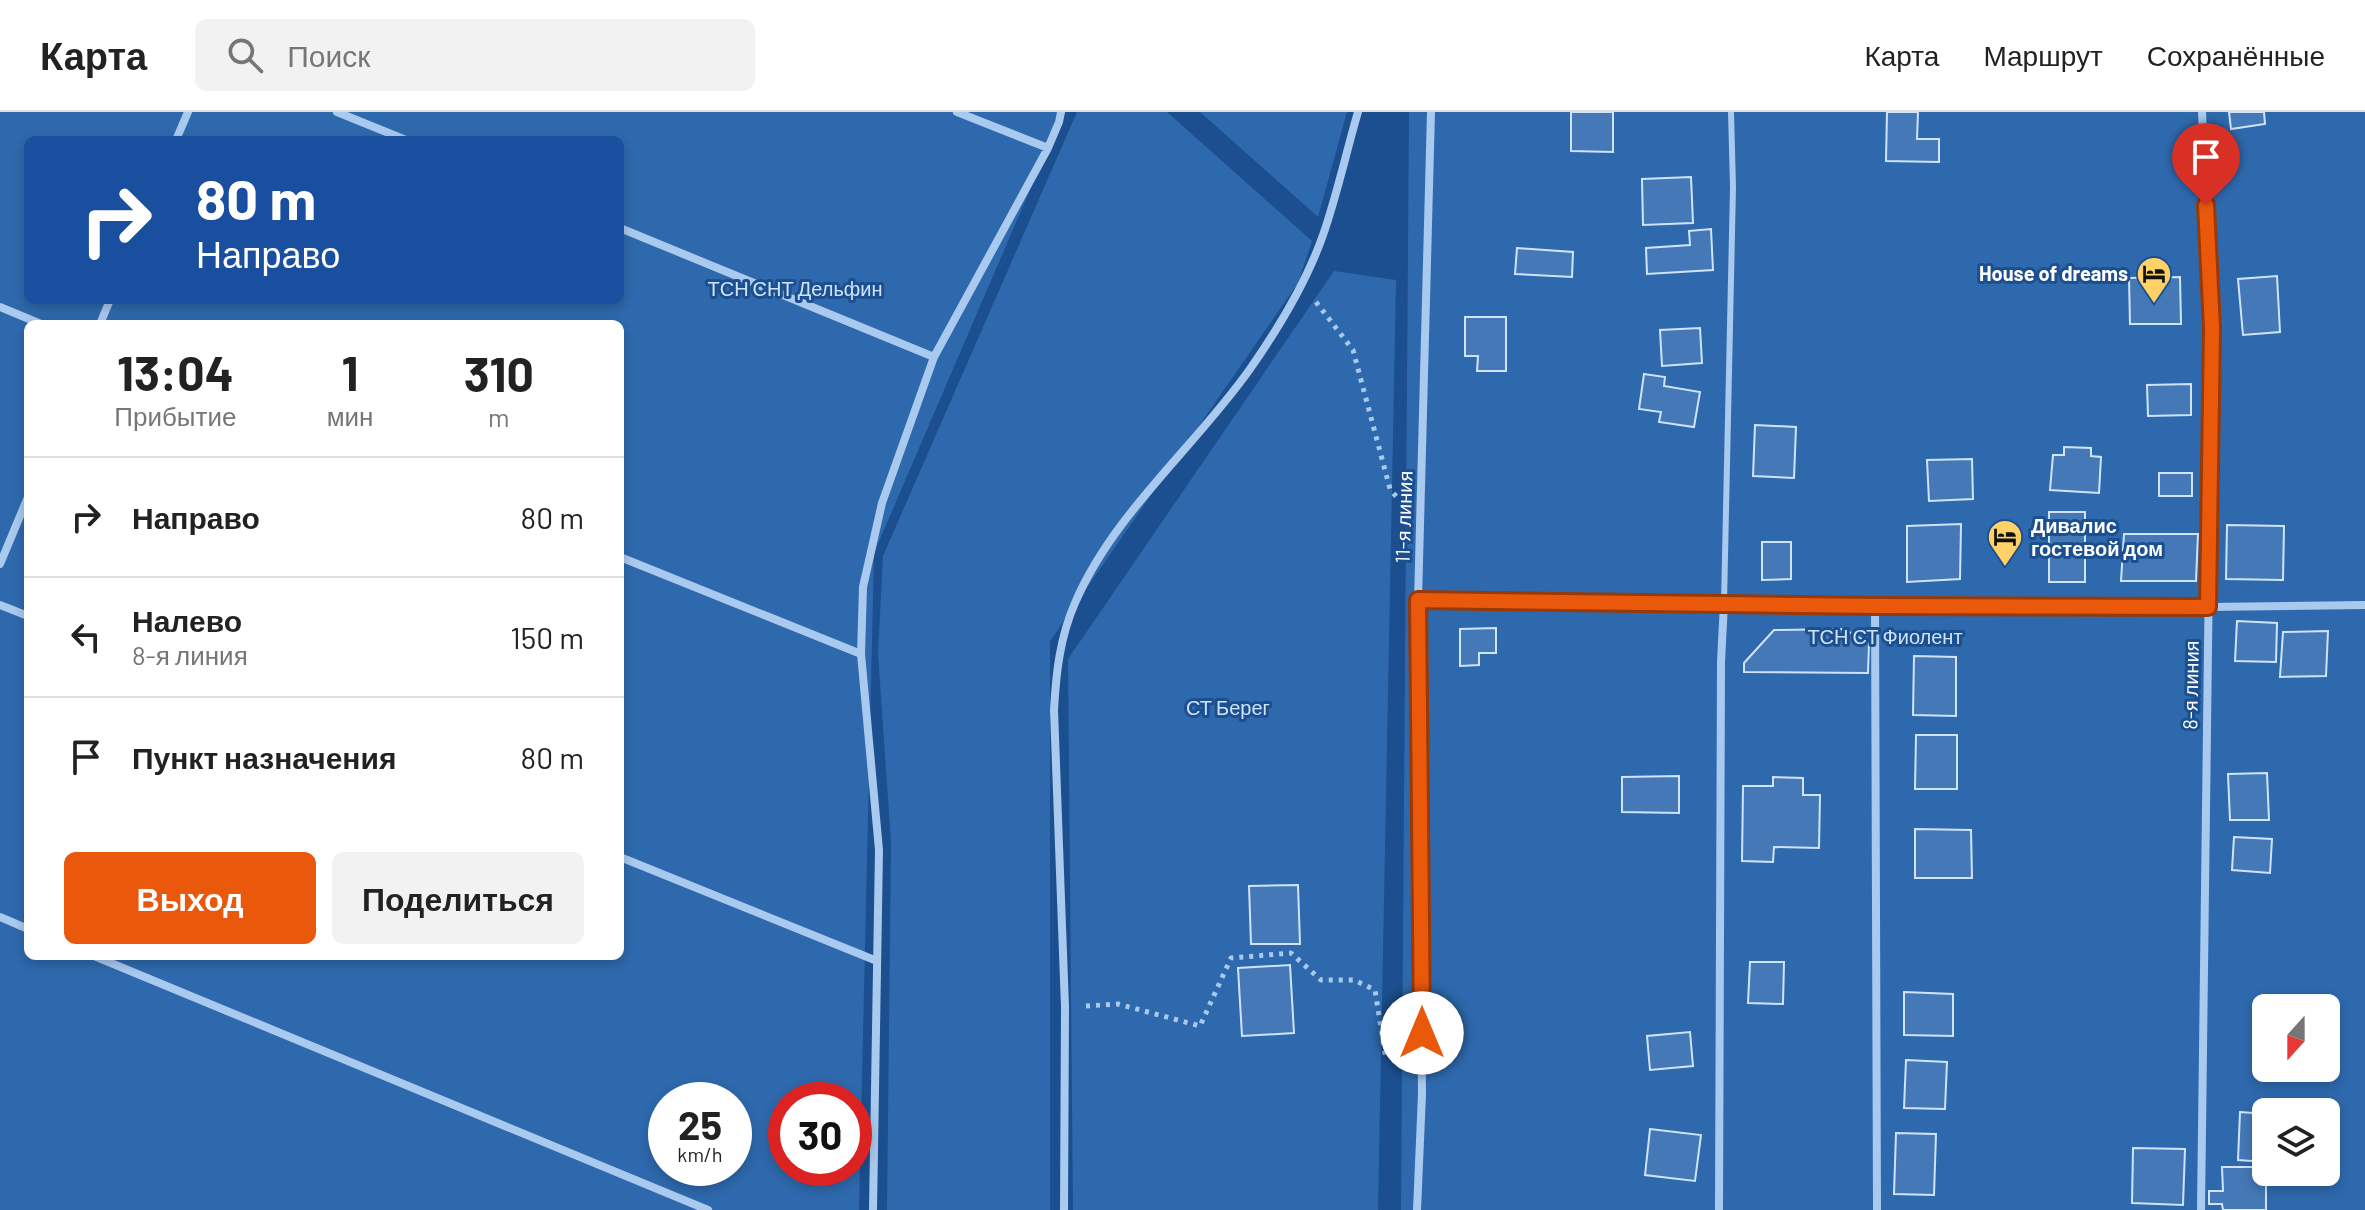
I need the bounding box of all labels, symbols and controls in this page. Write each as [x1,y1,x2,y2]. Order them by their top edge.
search box [195,19,755,91]
text: Карта [40,32,147,78]
icon: search [223,33,267,77]
text: Поиск [287,37,370,73]
text: Карта [1864,38,1939,72]
text: Маршрут [1983,38,2103,72]
text: Сохранённые [2147,38,2325,72]
pin [2172,123,2240,205]
icon: arrive [2184,135,2228,179]
text: 80 m [196,164,316,231]
icon: right [64,168,168,272]
text: Направо [196,232,340,275]
hotel icon: House of dreams [2135,255,2173,305]
place label: House of dreams [1979,261,2128,285]
park label: ТСН СНТ Дельфин [708,276,882,300]
text: 13:04 [117,343,234,401]
text: 1 [342,343,359,401]
text: 310 [464,344,534,402]
text: Прибытие [114,400,236,431]
text: мин [327,400,373,431]
text: m [488,401,509,432]
street label: 11-я линия [1389,470,1417,564]
icon: right [64,495,108,539]
text: Направо [132,499,260,535]
text: 80 m [521,499,584,535]
place label: Дивалис гостевой дом [2031,513,2163,560]
hotel icon: Дивалис гостевой дом [1986,518,2024,568]
text: Налево [132,602,242,638]
icon: left [64,615,108,659]
text: 150 m [510,619,584,655]
park label: ТСН СТ Фиолент [1807,624,1963,648]
text: 8-я линия [132,639,248,670]
street label: 8-я линия [2177,640,2203,730]
park label: СТ Берег [1186,695,1270,719]
icon: arrive [64,735,108,779]
text: Пункт назначения [132,739,396,775]
text: 80 m [521,739,584,775]
button: Выход [64,852,316,944]
button: Поделиться [332,852,584,944]
position arrow [1380,991,1464,1075]
north arrow [2252,994,2340,1082]
map controls [2252,994,2340,1186]
speed limit sign: 30 [768,1082,872,1186]
button: layers [2252,1098,2340,1186]
text: 25 [678,1100,722,1148]
text: km/h [677,1142,723,1166]

